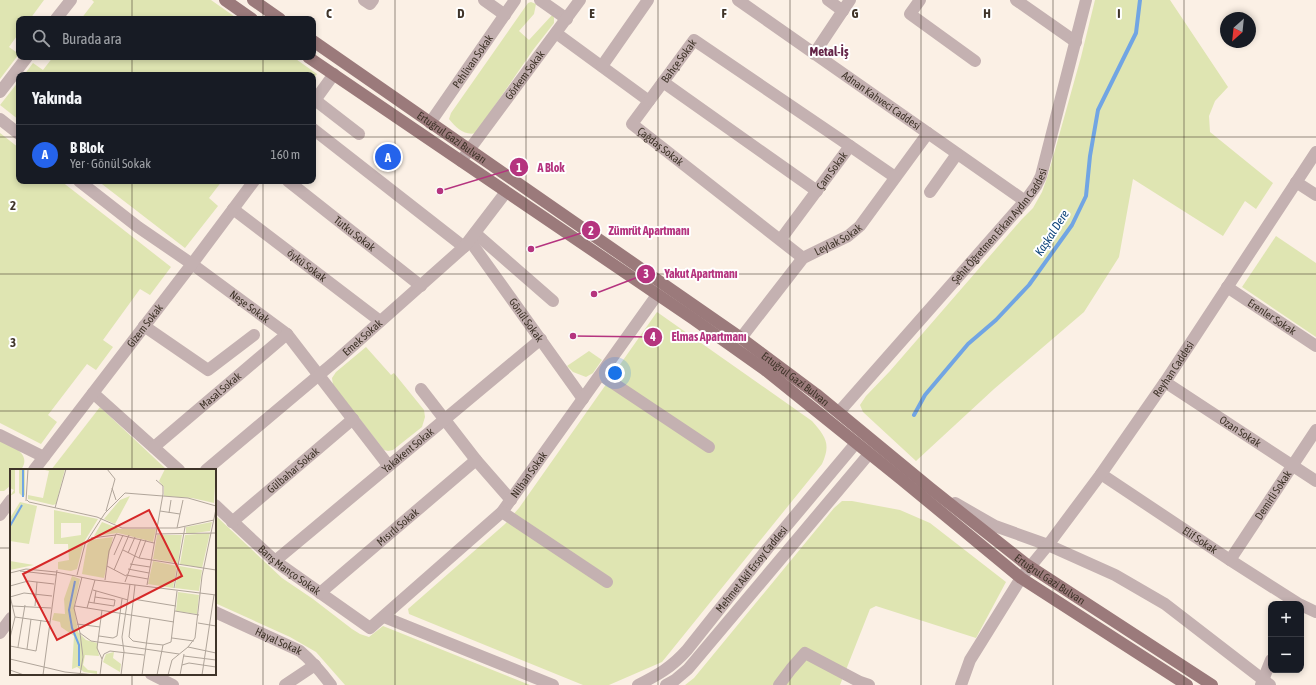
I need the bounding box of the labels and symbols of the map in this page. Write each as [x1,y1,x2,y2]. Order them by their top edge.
text: C [326,6,332,21]
text: D [457,6,465,21]
text: E [589,6,595,21]
text: F [721,6,727,21]
text: G [852,6,859,21]
text: H [983,6,991,21]
text: I [1117,6,1121,21]
north arrow [1220,12,1256,48]
street label: Pehlivan Sokak [450,32,495,90]
street label: Bahçe Sokak [659,37,699,85]
district label: Metal-İş [809,44,849,59]
street label: Görkem Sokak [503,48,547,102]
street label: Adnan Kahveci Caddesi [840,69,923,132]
street label: Ertuğrul Gazi Bulvarı [415,109,489,166]
street label: Çağdaş Sokak [635,125,686,168]
pin: A [375,142,401,172]
street label: Çam Sokak [814,149,850,192]
callout: A Blok [509,155,572,179]
text: 1 [516,161,522,175]
text: A Blok [536,161,565,175]
street label: Şehit Öğretmen Erkan Aydın Caddesi [949,167,1049,286]
text: 2 [10,198,16,213]
water label: Kaşkal Dere [1032,207,1072,258]
street label: Tutku Sokak [332,214,378,254]
callout: Zümrüt Apartmanı [581,218,698,242]
street label: Leylak Sokak [812,221,864,257]
text: 2 [588,224,594,238]
text: Zümrüt Apartmanı [608,224,690,238]
street label: öykü Sokak [285,247,329,284]
callout: Yakut Apartmanı [636,262,745,286]
text: 3 [643,267,649,281]
text: Yakut Apartmanı [663,267,738,281]
street label: Neşe Sokak [227,288,272,325]
street label: Gönül Sokak [507,296,546,344]
street label: Erenler Sokak [1246,297,1299,337]
street label: Gizem Sokak [124,301,165,350]
street label: Emek Sokak [340,317,385,358]
callout: Elmas Apartmanı [643,325,754,349]
text: 4 [649,330,656,344]
text: Elmas Apartmanı [671,330,747,344]
text: 3 [10,335,16,350]
street label: Reyhan Caddesi [1151,339,1196,399]
street label: Ertuğrul Gazi Bulvarı [759,349,832,408]
your location [605,363,625,383]
street label: Masal Sokak [197,370,244,412]
street label: Ozan Sokak [1217,413,1263,449]
street label: Yakakent Sokak [380,425,436,475]
street label: Gülbahar Sokak [265,445,321,496]
street label: Nilhan Sokak [508,449,549,500]
street label: Demirli Sokak [1252,468,1294,522]
inset map [10,469,216,675]
street label: Mısırlı Sokak [374,506,421,548]
street label: Mehmet Akif Ersoy Caddesi [713,524,790,615]
street label: Elif Sokak [1180,524,1220,556]
street label: Barış Manço Sokak [256,543,323,597]
street label: Ertuğrul Gazi Bulvarı [1012,551,1087,607]
street label: Hayal Sokak [253,625,304,657]

